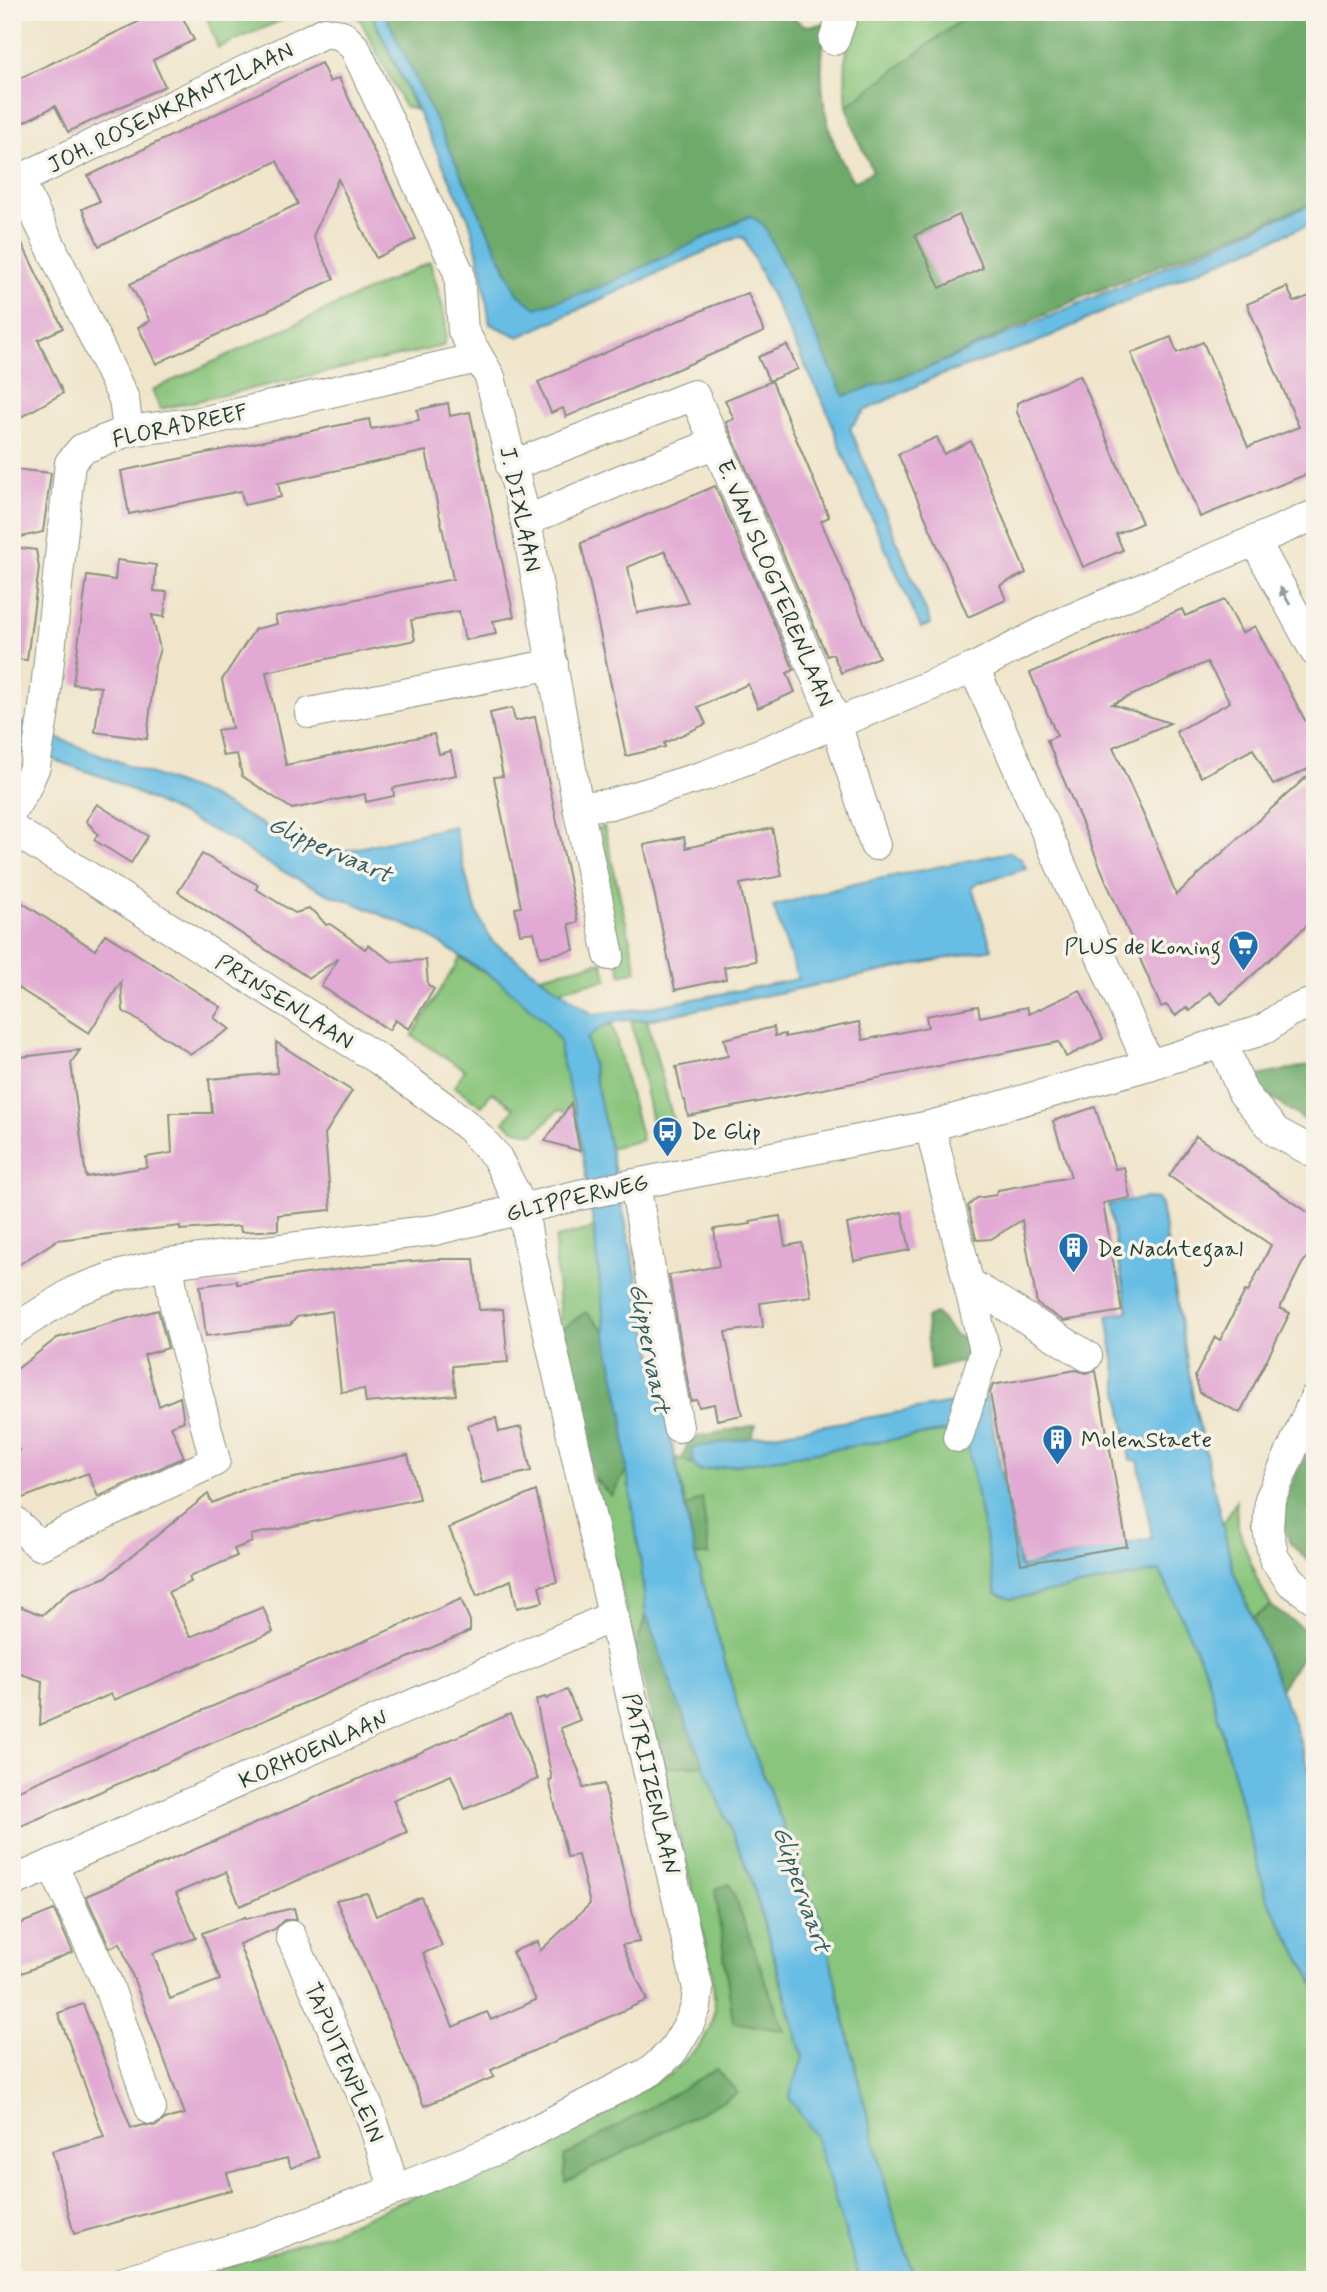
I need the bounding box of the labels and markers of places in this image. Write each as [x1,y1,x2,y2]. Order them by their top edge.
supermarket icon: PLUS de Koning [1227,929,1261,973]
place label: PLUS de Koning [1064,933,1221,965]
bus stop icon: De Glip [651,1114,685,1158]
place label: De Glip [691,1118,761,1148]
building icon: De Nachtegaal [1057,1231,1091,1275]
place label: De Nachtegaal [1097,1235,1243,1267]
building icon: MolenStaete [1041,1422,1075,1466]
place label: MolenStaete [1081,1426,1212,1456]

